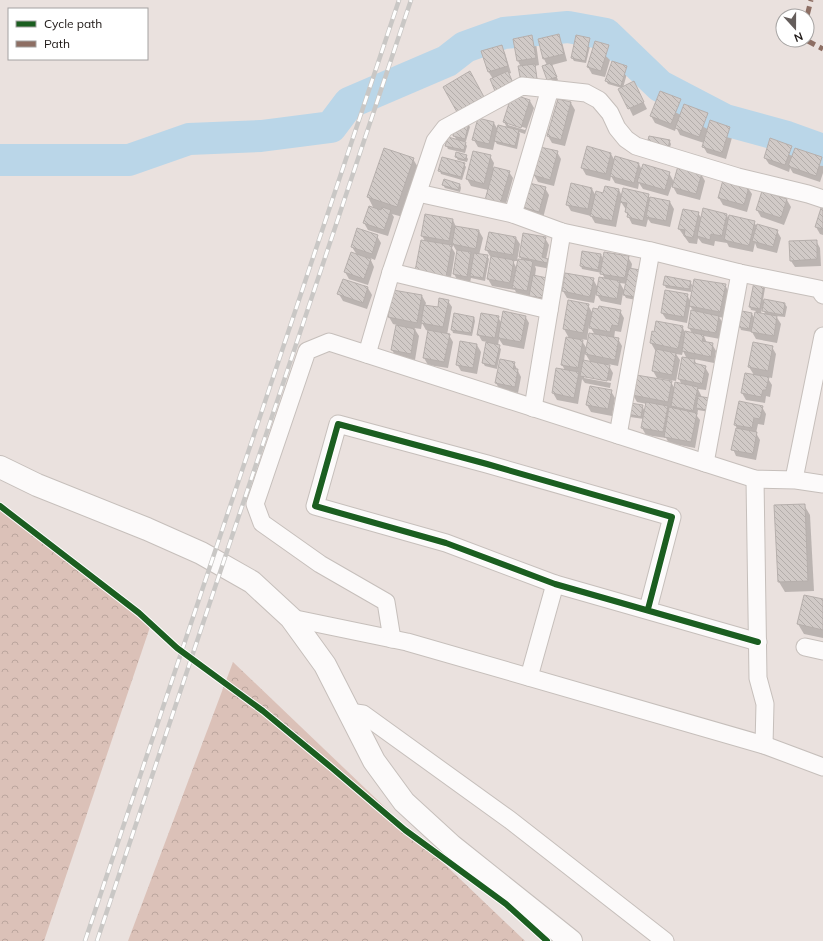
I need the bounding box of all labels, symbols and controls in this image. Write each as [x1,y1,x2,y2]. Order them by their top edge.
legend [8,8,148,60]
north arrow [775,8,815,48]
text: Cycle path [44,16,102,31]
text: N [792,29,805,45]
text: Path [44,36,70,51]

